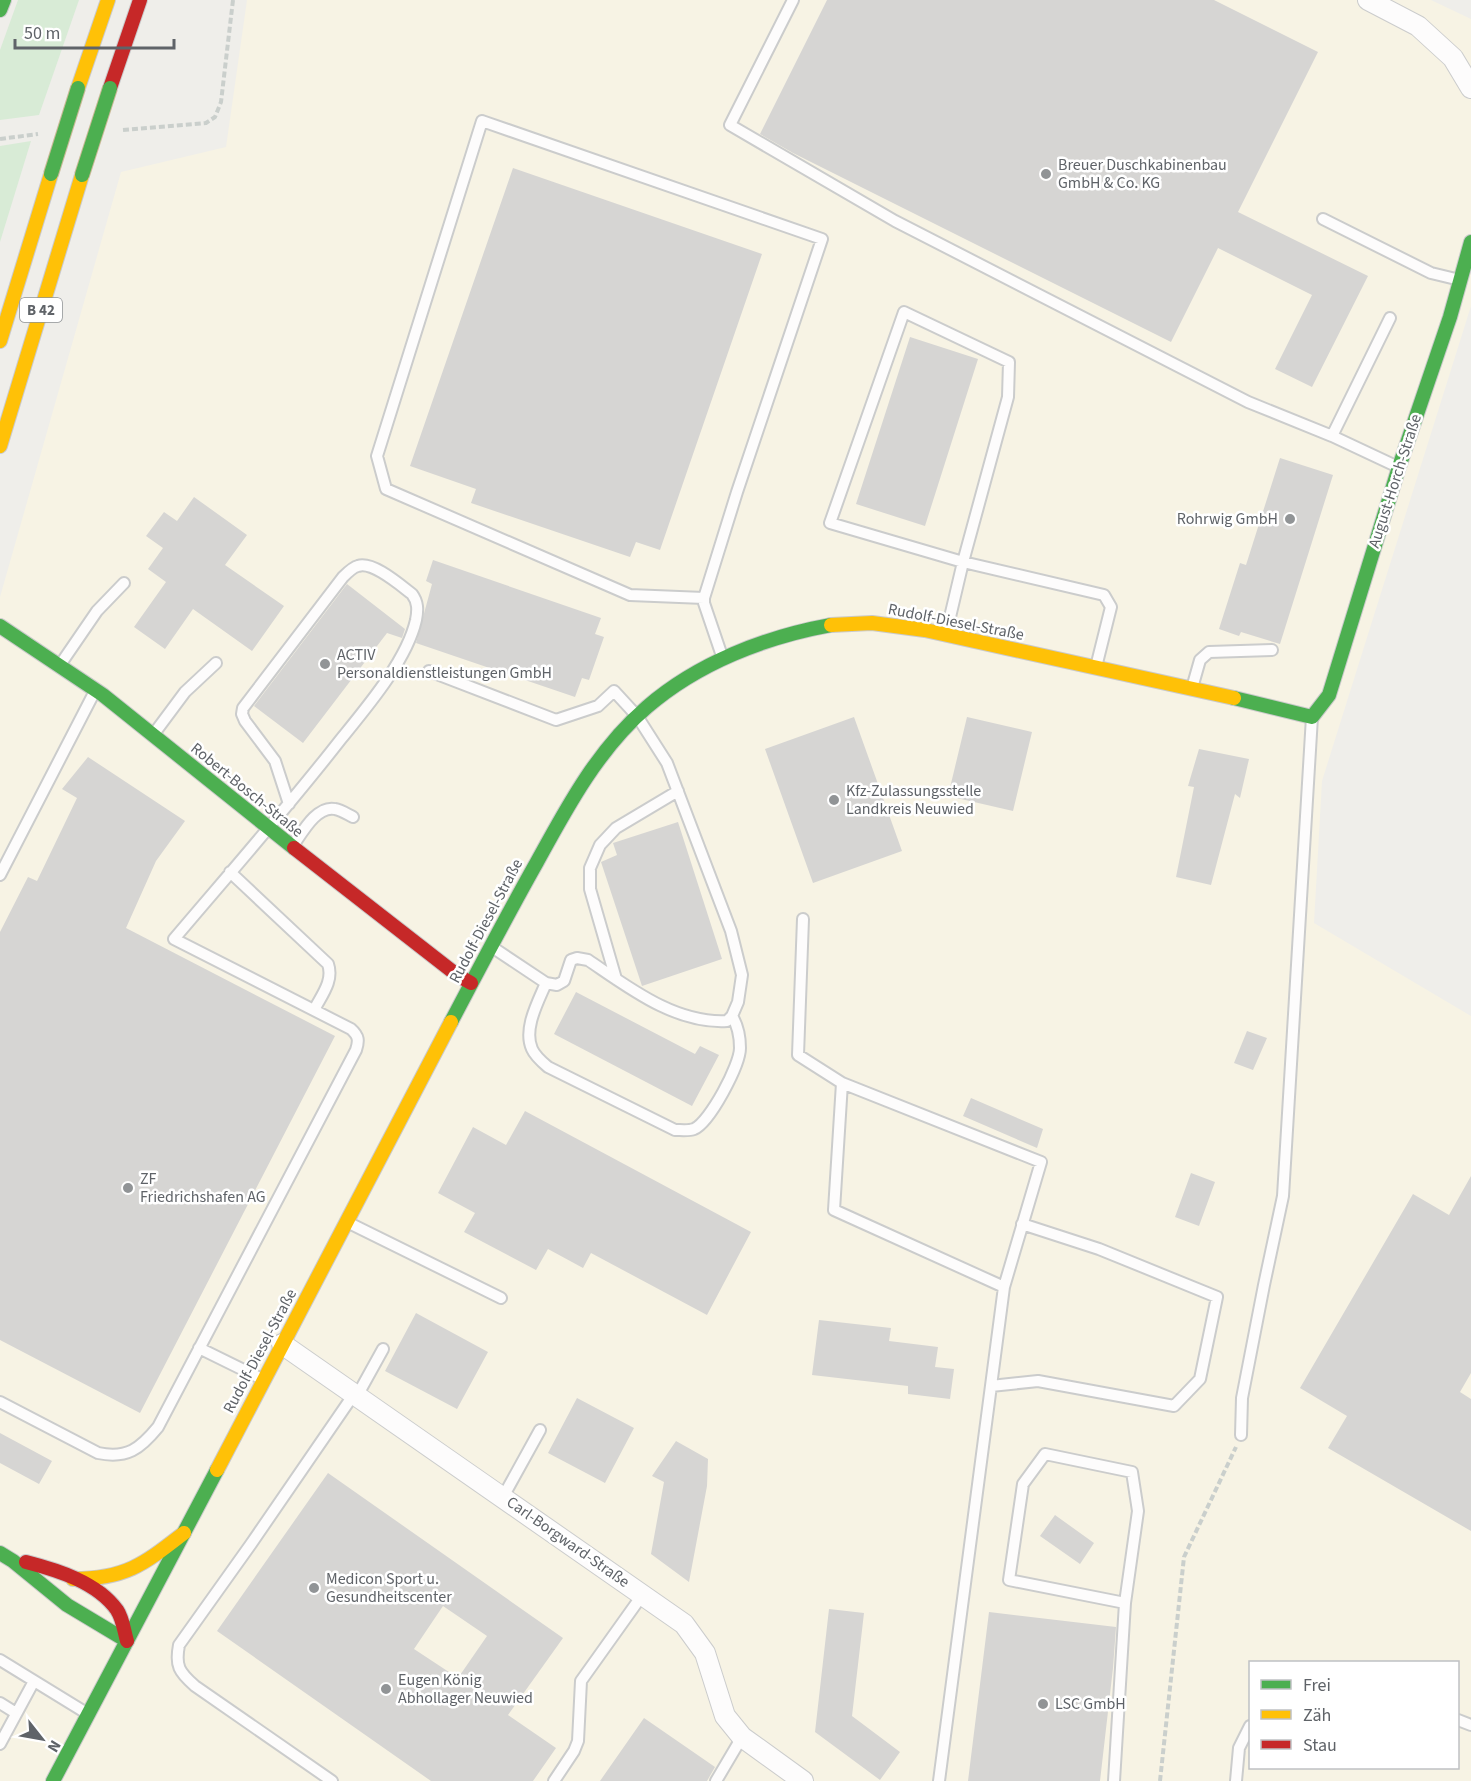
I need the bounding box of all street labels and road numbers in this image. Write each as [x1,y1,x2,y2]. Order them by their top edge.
road number: B 42 [20,298,62,322]
street label: August-Horch-Straße [1363,411,1427,551]
street label: Rudolf-Diesel-Straße [886,598,1026,646]
street label: Robert-Bosch-Straße [186,738,308,842]
street label: Rudolf-Diesel-Straße [444,855,528,987]
street label: Rudolf-Diesel-Straße [218,1285,302,1417]
street label: Carl-Borgward-Straße [502,1491,634,1593]

